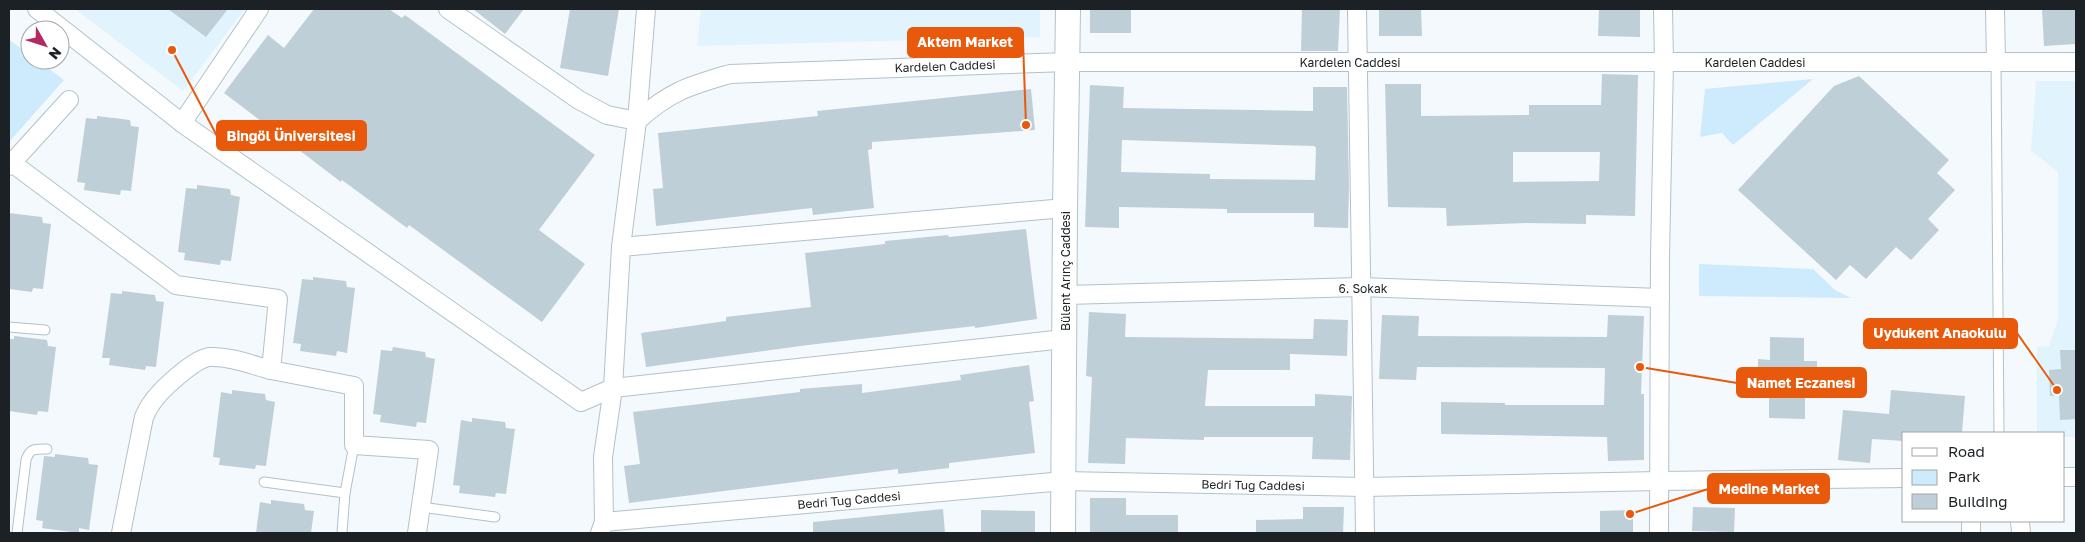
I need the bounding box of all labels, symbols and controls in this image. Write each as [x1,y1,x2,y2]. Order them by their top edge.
north arrow [20,20,70,70]
callout: Aktem Market [908,28,1023,57]
text: Aktem Market [917,33,1013,50]
text: N [46,44,65,63]
street label: Kardelen Caddesi [1299,55,1401,70]
street label: Kardelen Caddesi [1704,55,1806,70]
street label: Kardelen Caddesi [894,57,996,75]
callout: Bingöl Üniversitesi [217,121,366,150]
text: Bingöl Üniversitesi [227,127,356,144]
street label: Bülent Arınç Caddesi [1058,211,1073,331]
street label: 6. Sokak [1339,281,1388,296]
callout: Uydukent Anaokulu [1864,319,2017,348]
text: Uydukent Anaokulu [1873,324,2007,341]
callout: Namet Eczanesi [1737,368,1866,397]
text: Namet Eczanesi [1747,374,1856,391]
legend [1902,432,2065,522]
text: Road [1948,442,1985,460]
text: Park [1948,467,1981,485]
callout: Medine Market [1708,474,1829,503]
street label: Bedri Tuğ Caddesi [1201,477,1305,493]
text: Medine Market [1718,480,1820,497]
street label: Bedri Tuğ Caddesi [797,488,901,512]
text: Building [1948,492,2008,510]

